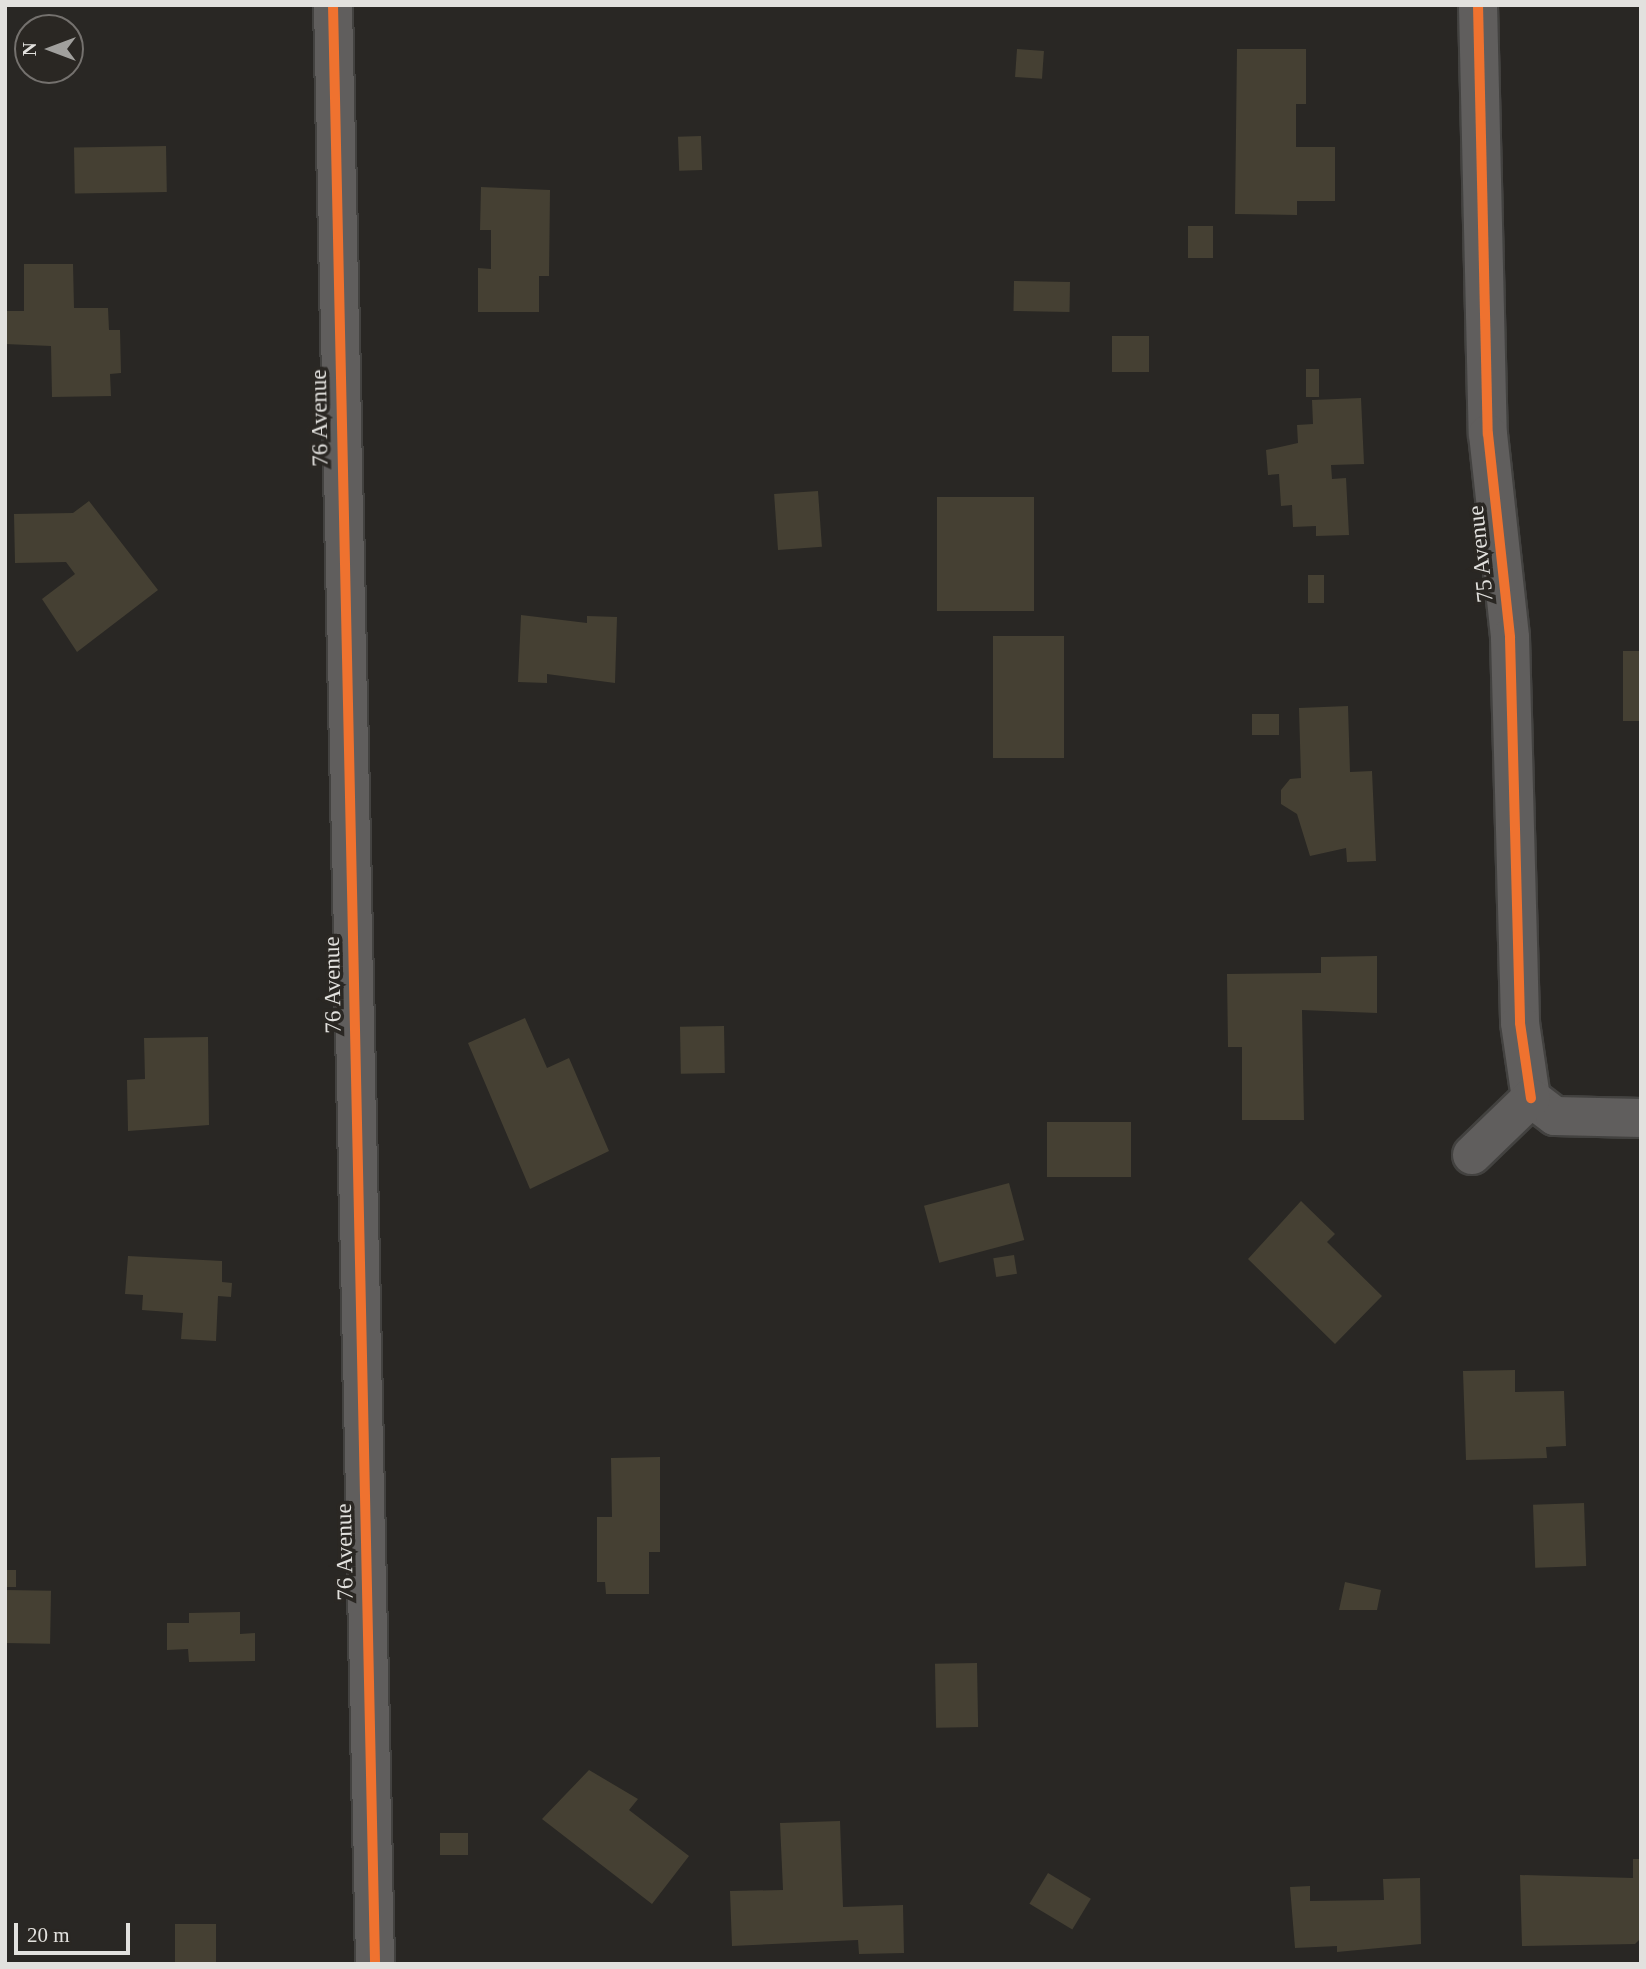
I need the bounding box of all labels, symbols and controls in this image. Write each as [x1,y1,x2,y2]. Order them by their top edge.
north arrow [14,14,84,84]
text: N [19,42,40,56]
street label: 76 Avenue [305,368,335,468]
street label: 75 Avenue [1462,504,1500,604]
street label: 76 Avenue [318,935,348,1035]
street label: 76 Avenue [330,1502,360,1602]
scale bar [18,1910,133,1954]
text: 20 m [27,1923,70,1947]

